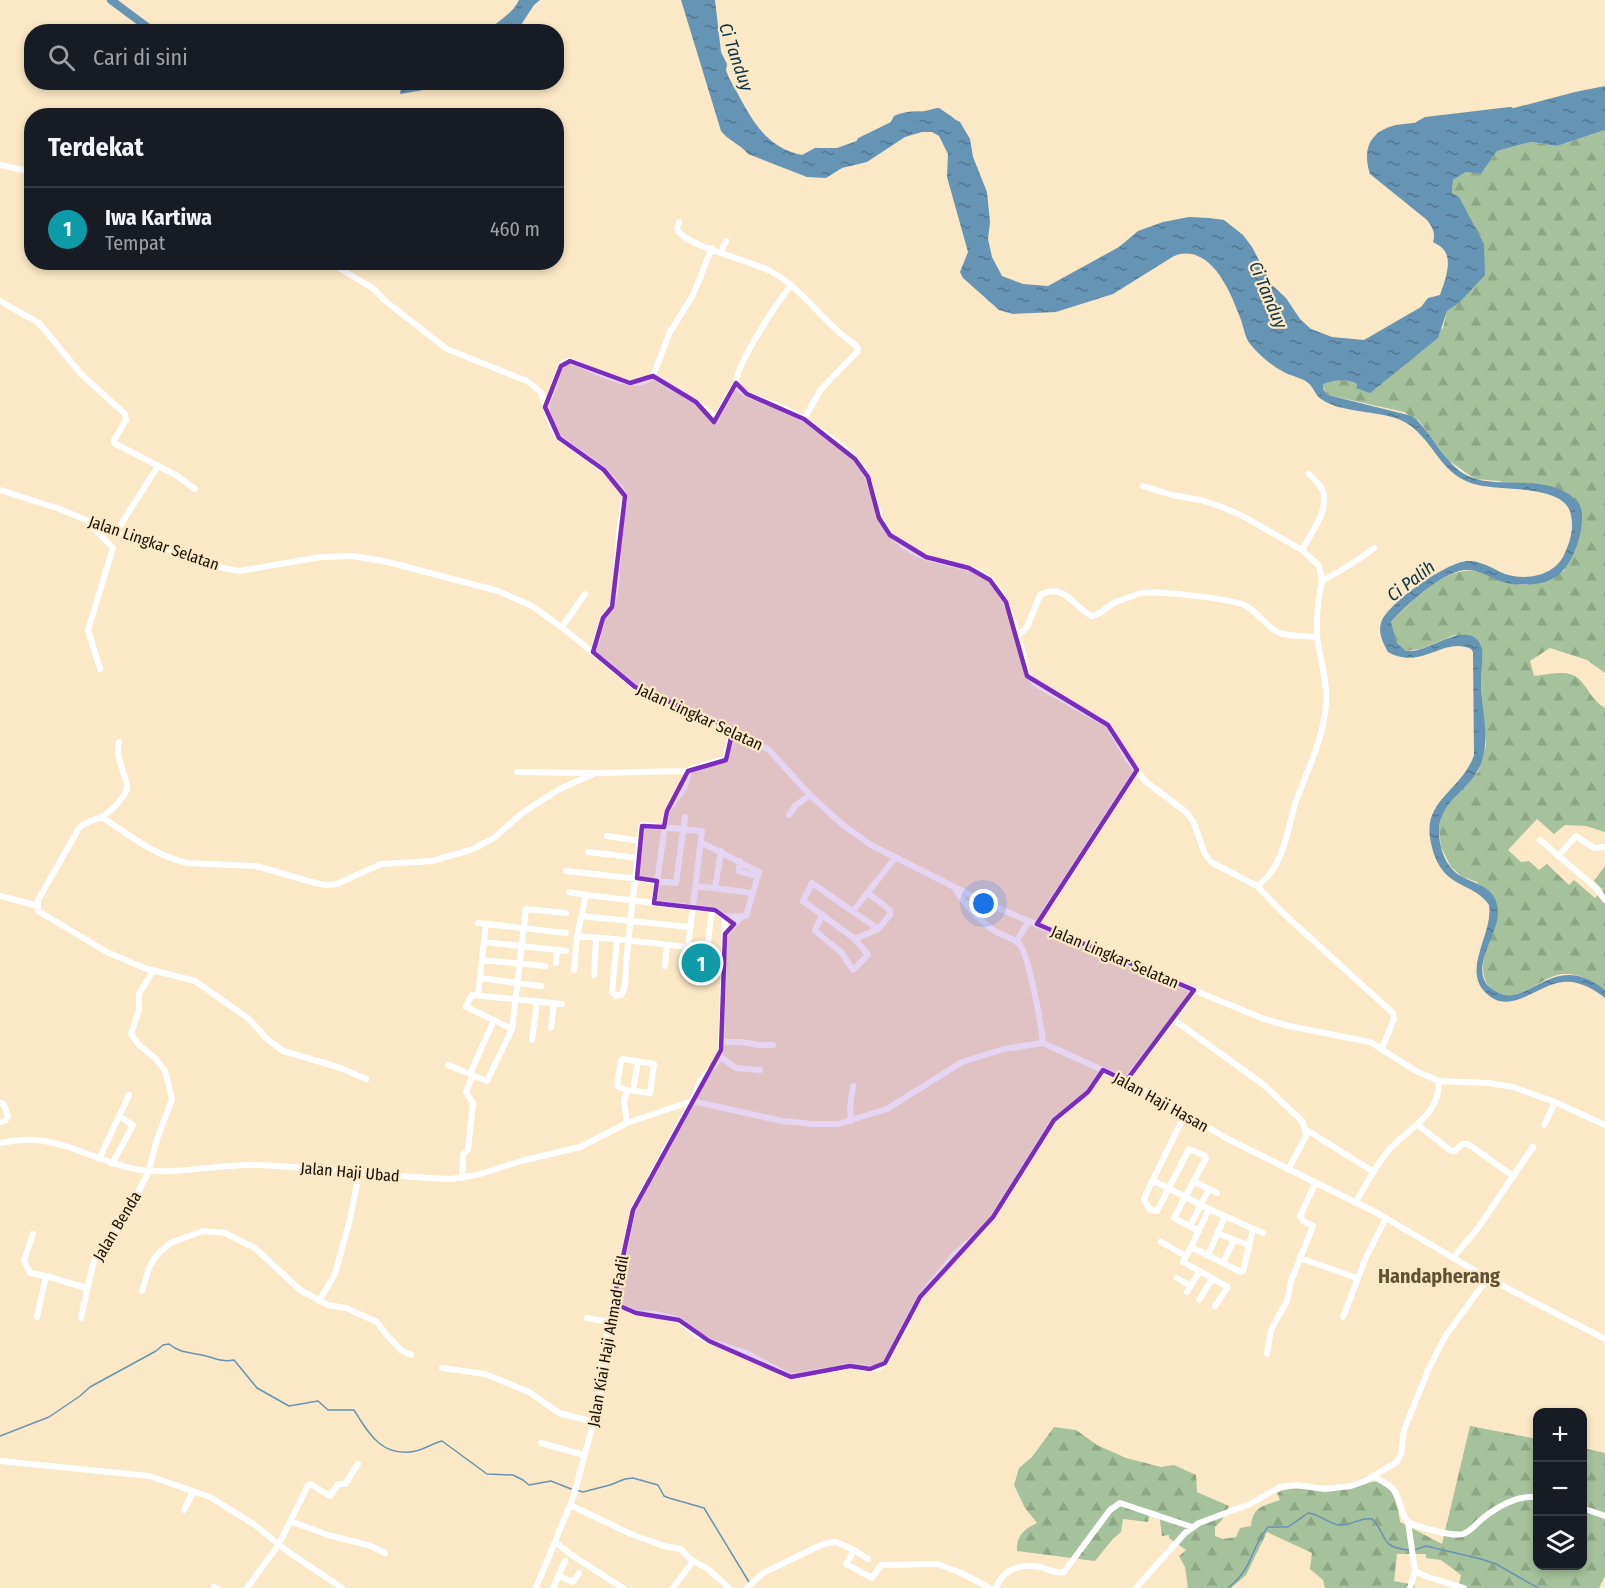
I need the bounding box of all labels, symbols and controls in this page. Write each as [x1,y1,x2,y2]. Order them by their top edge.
water label: Ci Tanduy [714,20,758,95]
search box [24,24,564,90]
icon: search [45,41,78,74]
text: Cari di sini [93,44,188,71]
text: Terdekat [48,132,144,163]
text: Iwa Kartiwa [105,204,212,231]
text: 1 [63,217,72,241]
text: 460 m [490,217,540,241]
text: Tempat [105,231,165,255]
water label: Ci Tanduy [1244,258,1292,333]
street label: Jalan Lingkar Selatan [86,512,222,574]
water label: Ci Palih [1383,556,1439,606]
street label: Jalan Lingkar Selatan [634,679,766,755]
your location [969,889,998,918]
street label: Jalan Lingkar Selatan [1048,922,1182,992]
pin: 1 [682,940,720,986]
street label: Jalan Haji Hasan [1110,1068,1212,1136]
street label: Jalan Haji Ubad [300,1158,400,1186]
street label: Jalan Benda [89,1188,145,1264]
street label: Jalan Kiai Haji Ahmad Fadil [584,1254,632,1428]
district label: Handapherang [1378,1264,1500,1288]
map controls [1533,1408,1587,1570]
button: + [1533,1408,1587,1462]
button: − [1533,1462,1587,1516]
button: layers [1533,1516,1587,1570]

